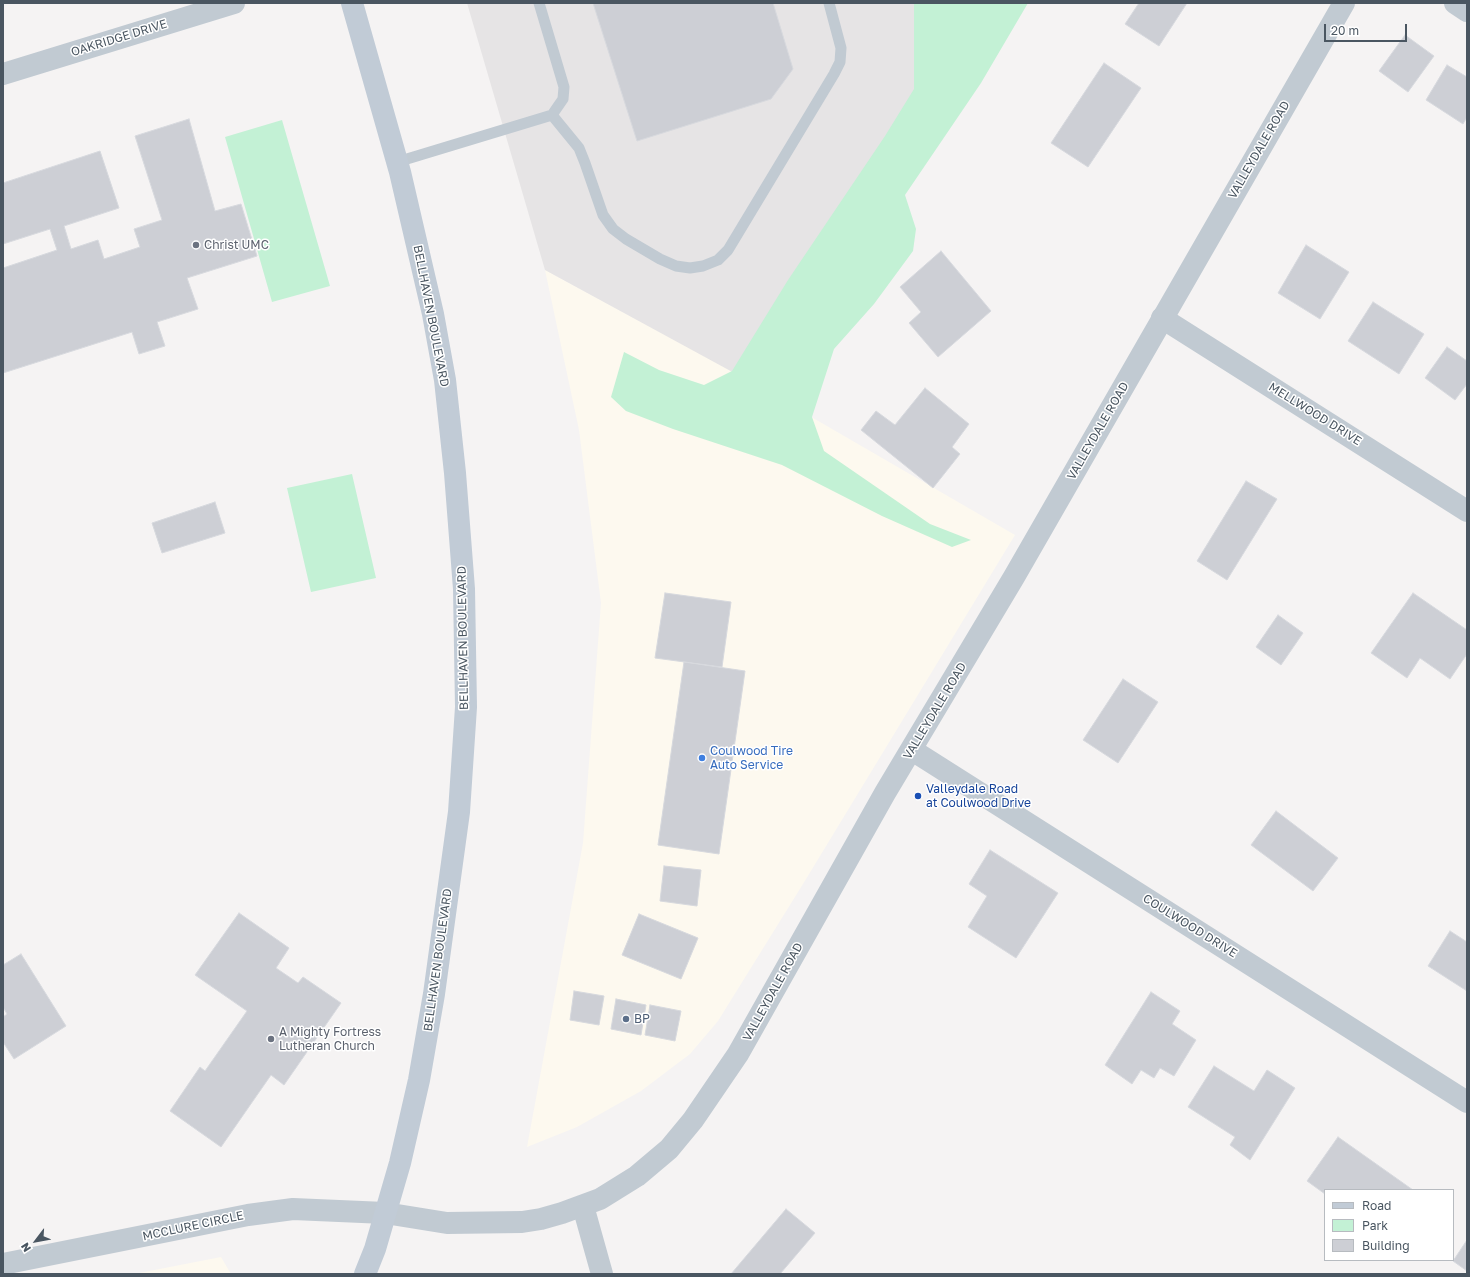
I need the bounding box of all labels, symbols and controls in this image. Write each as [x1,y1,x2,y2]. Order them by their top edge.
scale bar [1326,16,1409,42]
street label: OAKRIDGE DRIVE [69,17,169,59]
text: 20 m [1331,23,1359,38]
street label: VALLEYDALE ROAD [1225,99,1293,201]
place label: Christ UMC [204,238,269,252]
marker: Christ UMC [191,240,201,250]
street label: BELLHAVEN BOULEVARD [410,244,452,388]
street label: VALLEYDALE ROAD [1064,380,1132,482]
street label: MELLWOOD DRIVE [1266,380,1364,448]
street label: BELLHAVEN BOULEVARD [455,566,471,710]
street label: VALLEYDALE ROAD [900,660,970,762]
place label: Coulwood Tire Auto Service [710,744,793,772]
marker: Coulwood Tire Auto Service [697,753,707,763]
place label: Valleydale Road at Coulwood Drive [926,782,1031,810]
marker: Valleydale Road at Coulwood Drive [913,791,923,801]
street label: BELLHAVEN BOULEVARD [421,888,455,1032]
street label: COULWOOD DRIVE [1140,891,1240,961]
street label: VALLEYDALE ROAD [740,940,806,1044]
place label: BP [634,1012,650,1026]
marker: BP [621,1014,631,1024]
place label: A Mighty Fortress Lutheran Church [279,1025,381,1053]
marker: A Mighty Fortress Lutheran Church [266,1034,276,1044]
legend [1324,1189,1454,1261]
text: Road [1362,1198,1391,1213]
street label: MCCLURE CIRCLE [141,1208,245,1244]
text: Park [1362,1218,1388,1233]
north arrow [16,1221,56,1261]
text: Building [1362,1238,1410,1253]
text: N [18,1241,33,1255]

